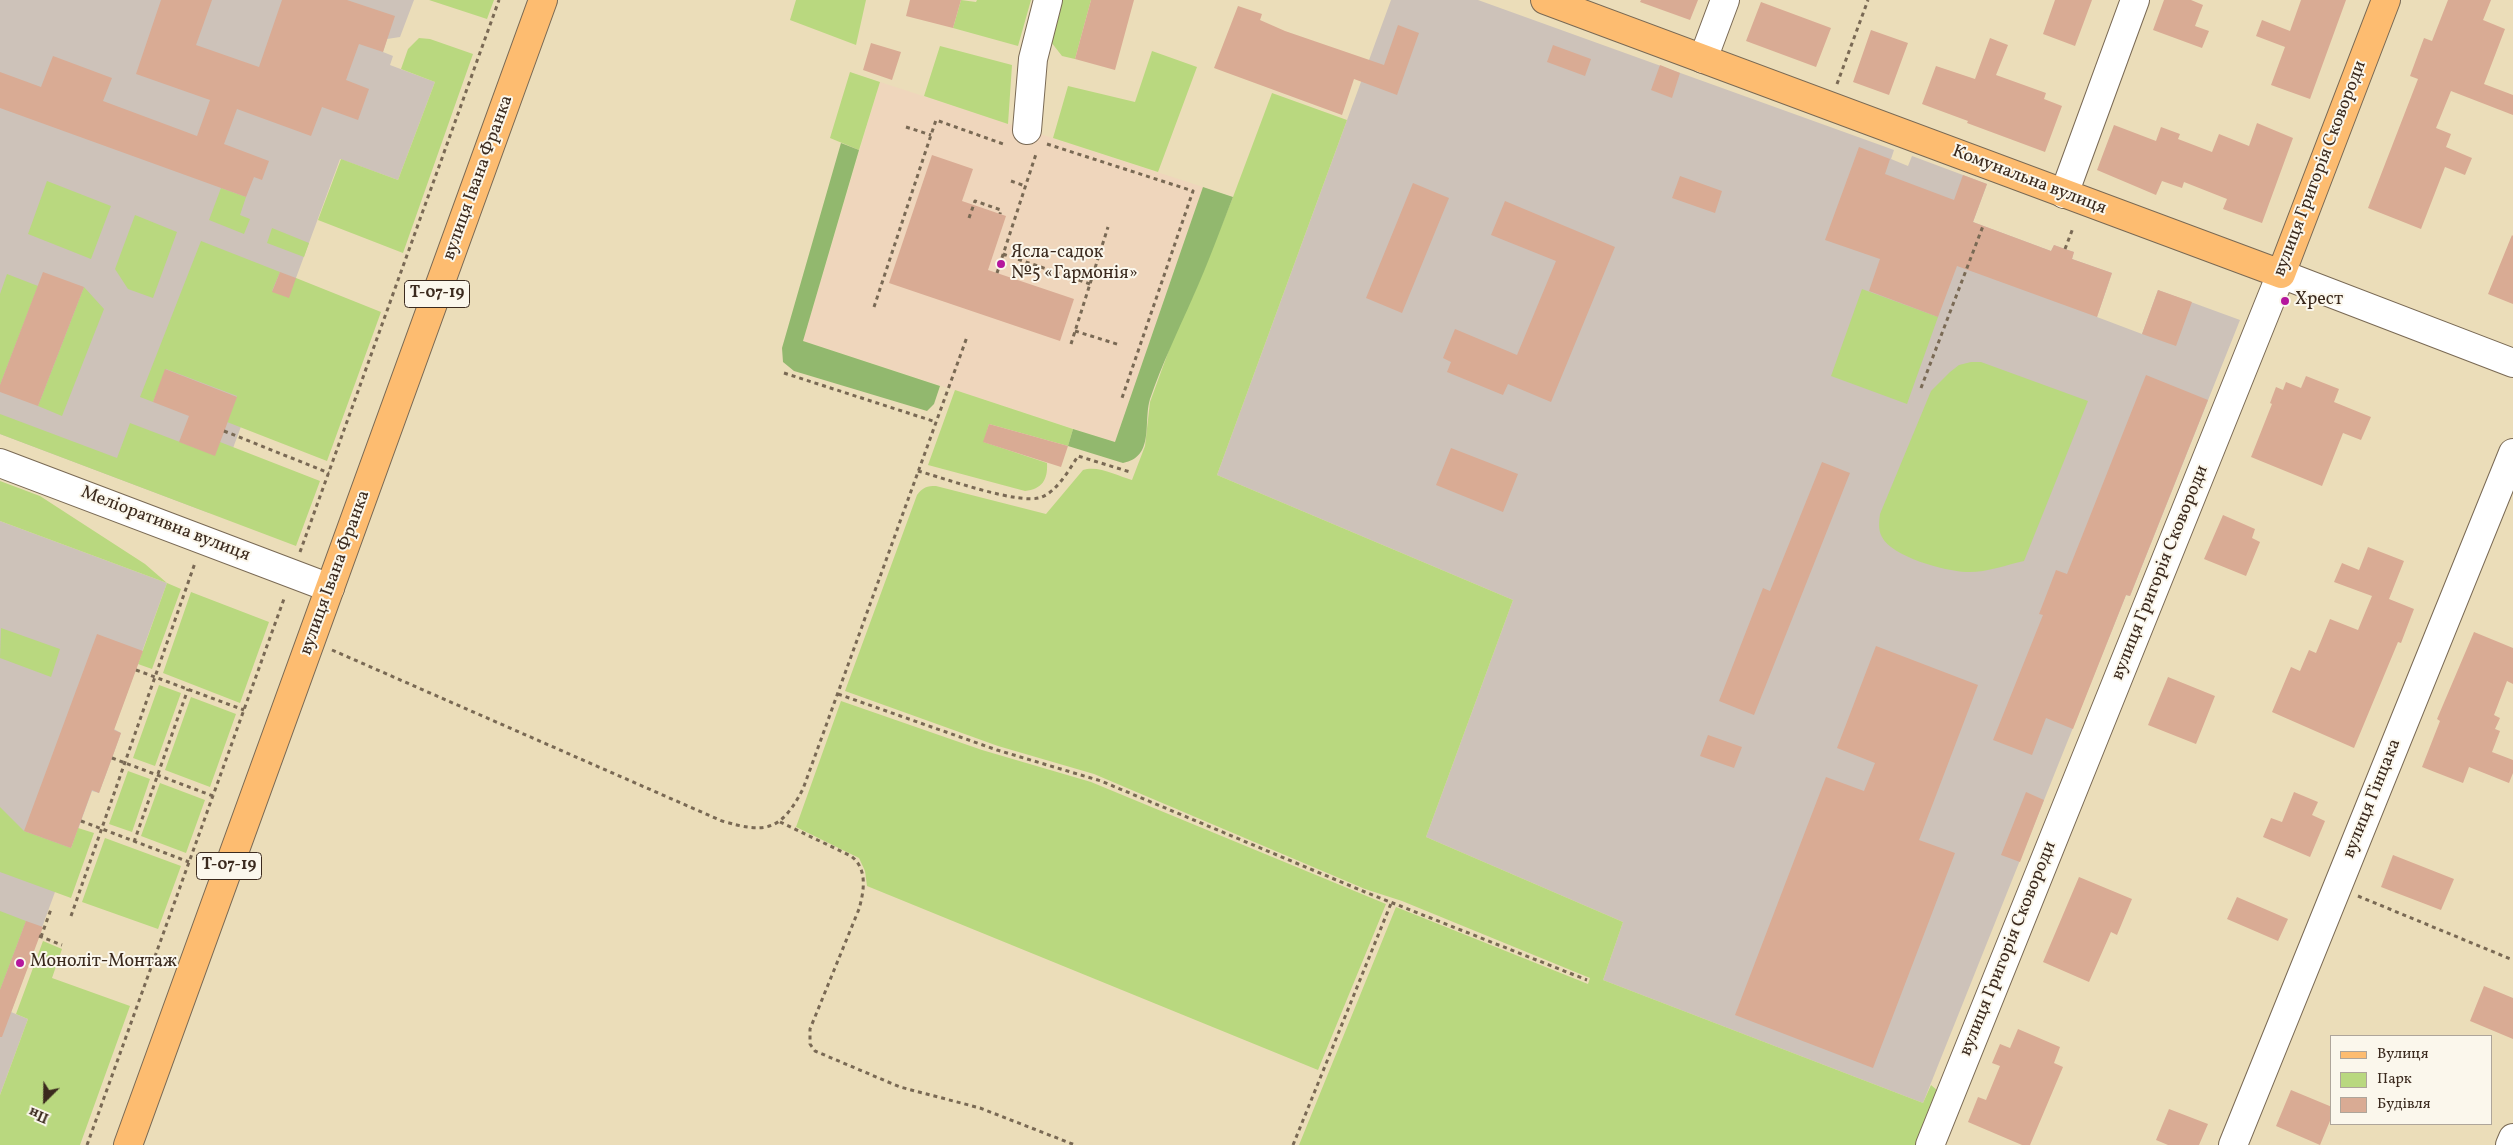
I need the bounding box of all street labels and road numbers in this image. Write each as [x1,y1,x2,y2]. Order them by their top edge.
street label: вулиця Григорія Сковороди [2270,58,2372,280]
street label: вулиця Івана Франка [439,93,519,263]
street label: Комунальна вулиця [1949,142,2109,220]
road number: Т-07-19 [404,280,470,308]
street label: вулиця Григорія Сковороди [2108,463,2214,683]
street label: Меліоративна вулиця [77,483,253,567]
street label: вулиця Івана Франка [296,488,376,658]
street label: вулиця Гінцака [2339,736,2407,862]
street label: вулиця Григорія Сковороди [1956,839,2062,1059]
road number: Т-07-19 [196,852,262,879]

